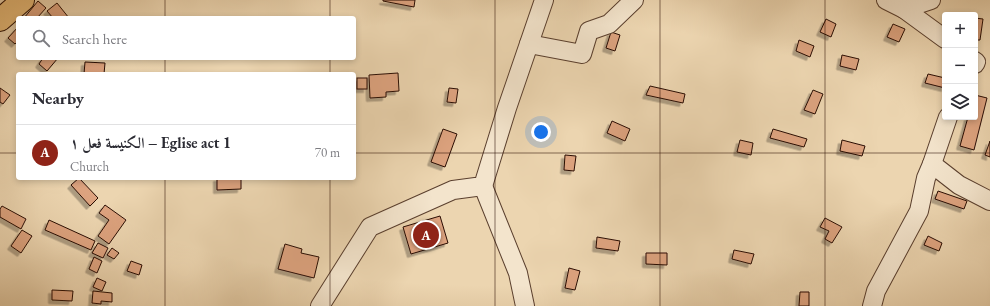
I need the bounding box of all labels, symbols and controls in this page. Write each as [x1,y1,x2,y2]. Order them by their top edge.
map controls [942,12,978,120]
button: + [942,12,978,48]
search box [16,16,356,60]
icon: search [30,27,52,49]
text: Search here [62,29,127,48]
button: − [942,48,978,84]
button: layers [942,84,978,120]
text: Nearby [32,87,84,109]
your location [531,122,551,142]
text: الكنيسة فعل ۱ – Eglise act 1 [70,133,231,152]
text: A [40,144,50,161]
text: 70 m [315,144,340,161]
text: Church [70,158,109,175]
pin: A [413,220,439,250]

